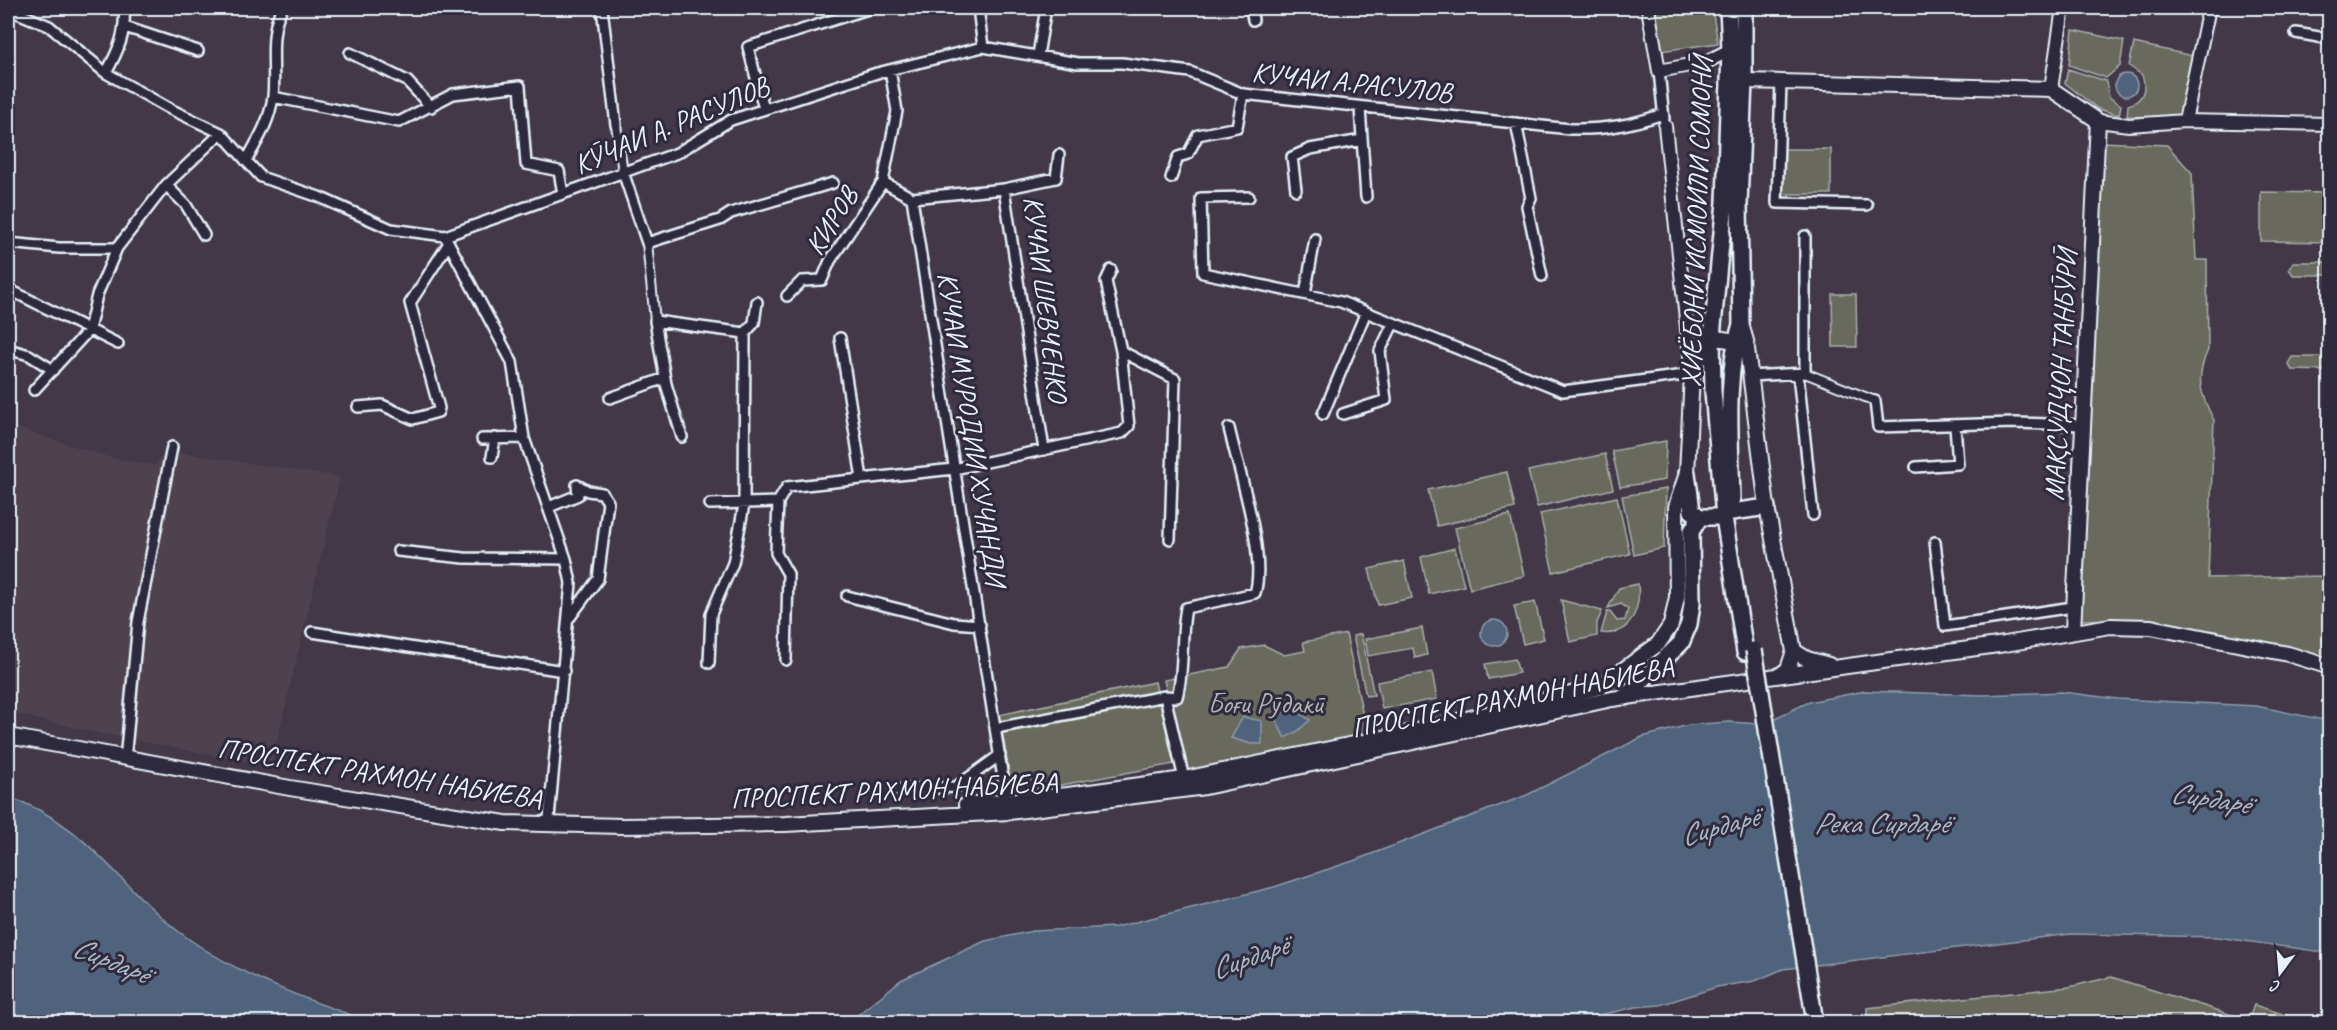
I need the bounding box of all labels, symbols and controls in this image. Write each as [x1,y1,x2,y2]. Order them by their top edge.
street label: ХИЁБОНИ ИСМОИЛИ СОМОНӢ [1673,51,1719,388]
street label: КУЧАИ А.РАСУЛОВ [1250,54,1456,110]
street label: КӮЧАИ А. РАСУЛОВ [568,67,776,182]
street label: КИРОВ [797,178,867,261]
street label: КУЧАИ ШЕВЧЕНКО [1016,194,1076,407]
street label: МАҚСУДҶОН ТАНБӮРӢ [2036,244,2085,502]
street label: КУЧАИ МУРОДИИ ХУЧАНДИ [930,270,1015,593]
street label: ПРОСПЕКТ РАХМОН НАБИЕВА [1348,648,1677,745]
park label: Боғи Рӯдакӣ [1208,686,1326,721]
street label: ПРОСПЕКТ РАХМОН НАБИЕВА [216,730,545,816]
street label: ПРОСПЕКТ РАХМОН НАБИЕВА [730,764,1059,816]
water label: Сирдарё [2168,773,2260,824]
water label: Сирдарё [1676,795,1770,855]
water label: Река Сирдарё [1814,804,1956,842]
water label: Сирдарё [1206,924,1300,988]
water label: Сирдарё [67,928,162,995]
north arrow [2250,943,2310,1003]
text: С [2268,975,2283,997]

